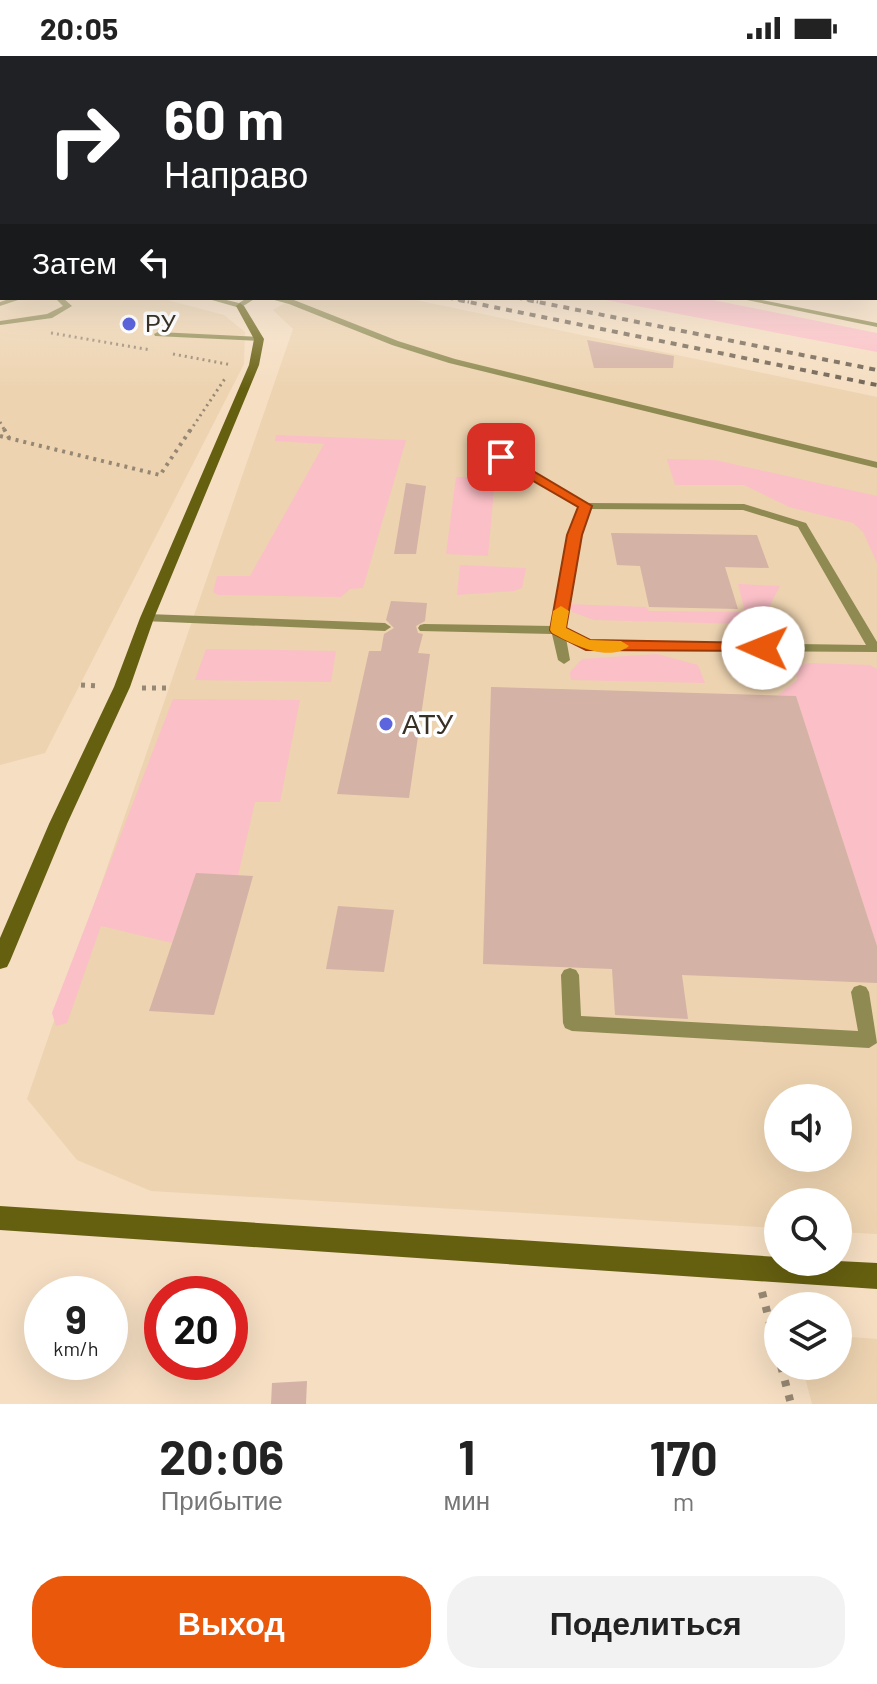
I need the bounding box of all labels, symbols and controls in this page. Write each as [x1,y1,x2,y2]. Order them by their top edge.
text: 20:05 [40,10,118,46]
text: 60 m [164,84,284,151]
icon: right [32,88,136,192]
text: Направо [164,152,308,195]
icon: left [133,240,177,284]
text: Затем [32,244,117,280]
place label: РУ [145,308,176,337]
marker: РУ [120,315,138,333]
pin [467,423,535,491]
icon: arrive [479,435,523,479]
position arrow [721,606,805,690]
place label: АТУ [402,706,454,740]
marker: АТУ [377,715,395,733]
map controls [764,1084,852,1380]
button: sound [764,1084,852,1172]
button: search [764,1188,852,1276]
speed limit sign: 20 [144,1276,248,1380]
button: layers [764,1292,852,1380]
text: 9 [65,1294,87,1342]
text: km/h [53,1336,99,1360]
text: 20:06 [159,1427,284,1485]
text: 1 [458,1427,475,1485]
text: 170 [650,1428,718,1486]
text: Прибытие [161,1484,283,1515]
text: мин [443,1484,490,1515]
text: m [673,1485,694,1516]
button: Выход [32,1576,431,1668]
button: Поделиться [447,1576,845,1668]

